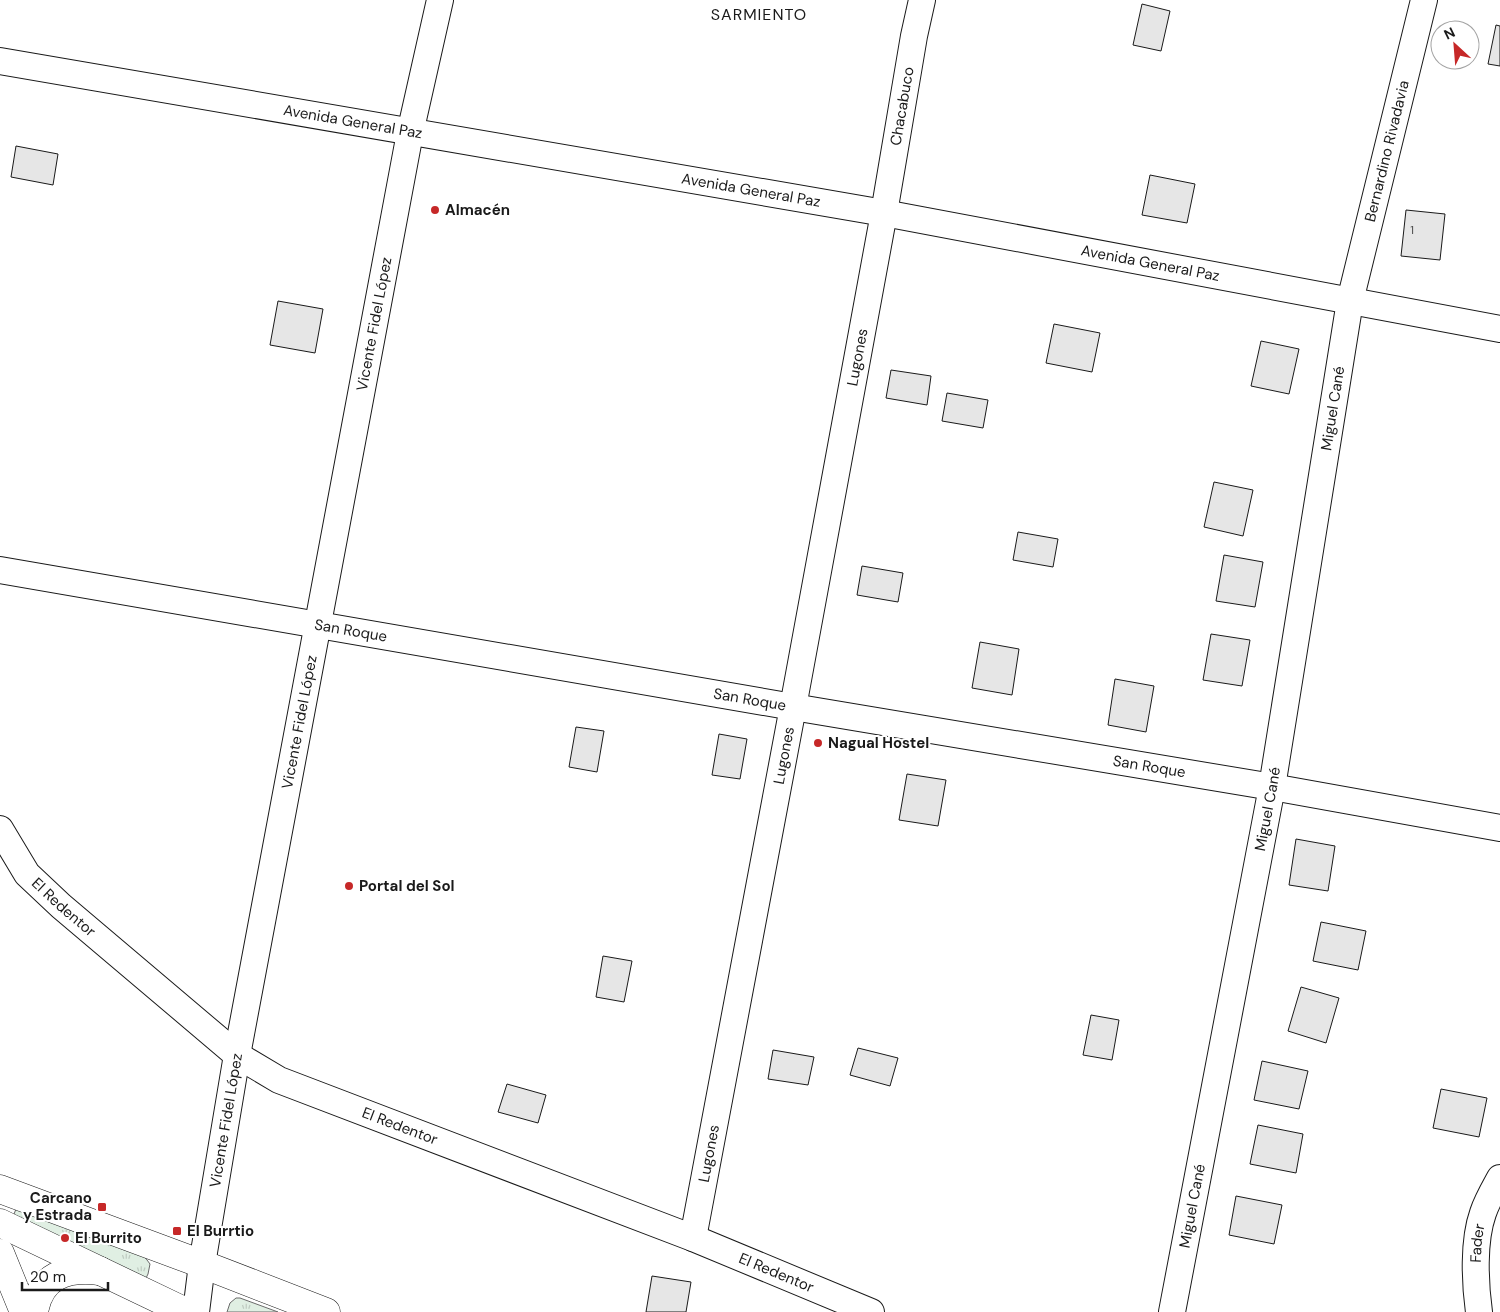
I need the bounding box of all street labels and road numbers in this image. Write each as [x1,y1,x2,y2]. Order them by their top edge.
street label: Chacabuco [886,65,919,147]
street label: Bernardino Rivadavia [1360,78,1414,224]
street label: Avenida General Paz [282,100,424,143]
street label: Avenida General Paz [680,168,822,212]
street label: Avenida General Paz [1079,240,1221,286]
street label: Vicente Fidel López [352,255,397,393]
street label: Lugones [842,327,873,388]
street label: Miguel Cané [1316,365,1349,452]
street label: San Roque [313,615,389,647]
street label: Vicente Fidel López [277,653,322,791]
street label: San Roque [712,683,788,716]
street label: Lugones [769,725,799,786]
street label: San Roque [1111,751,1187,782]
street label: Miguel Cané [1250,766,1285,853]
street label: El Redentor [27,873,100,941]
street label: Vicente Fidel López [205,1052,247,1189]
street label: El Redentor [359,1103,441,1150]
street label: Lugones [694,1123,724,1184]
street label: Miguel Cané [1174,1162,1210,1250]
street label: Fader [1466,1221,1490,1263]
street label: El Redentor [736,1248,817,1297]

